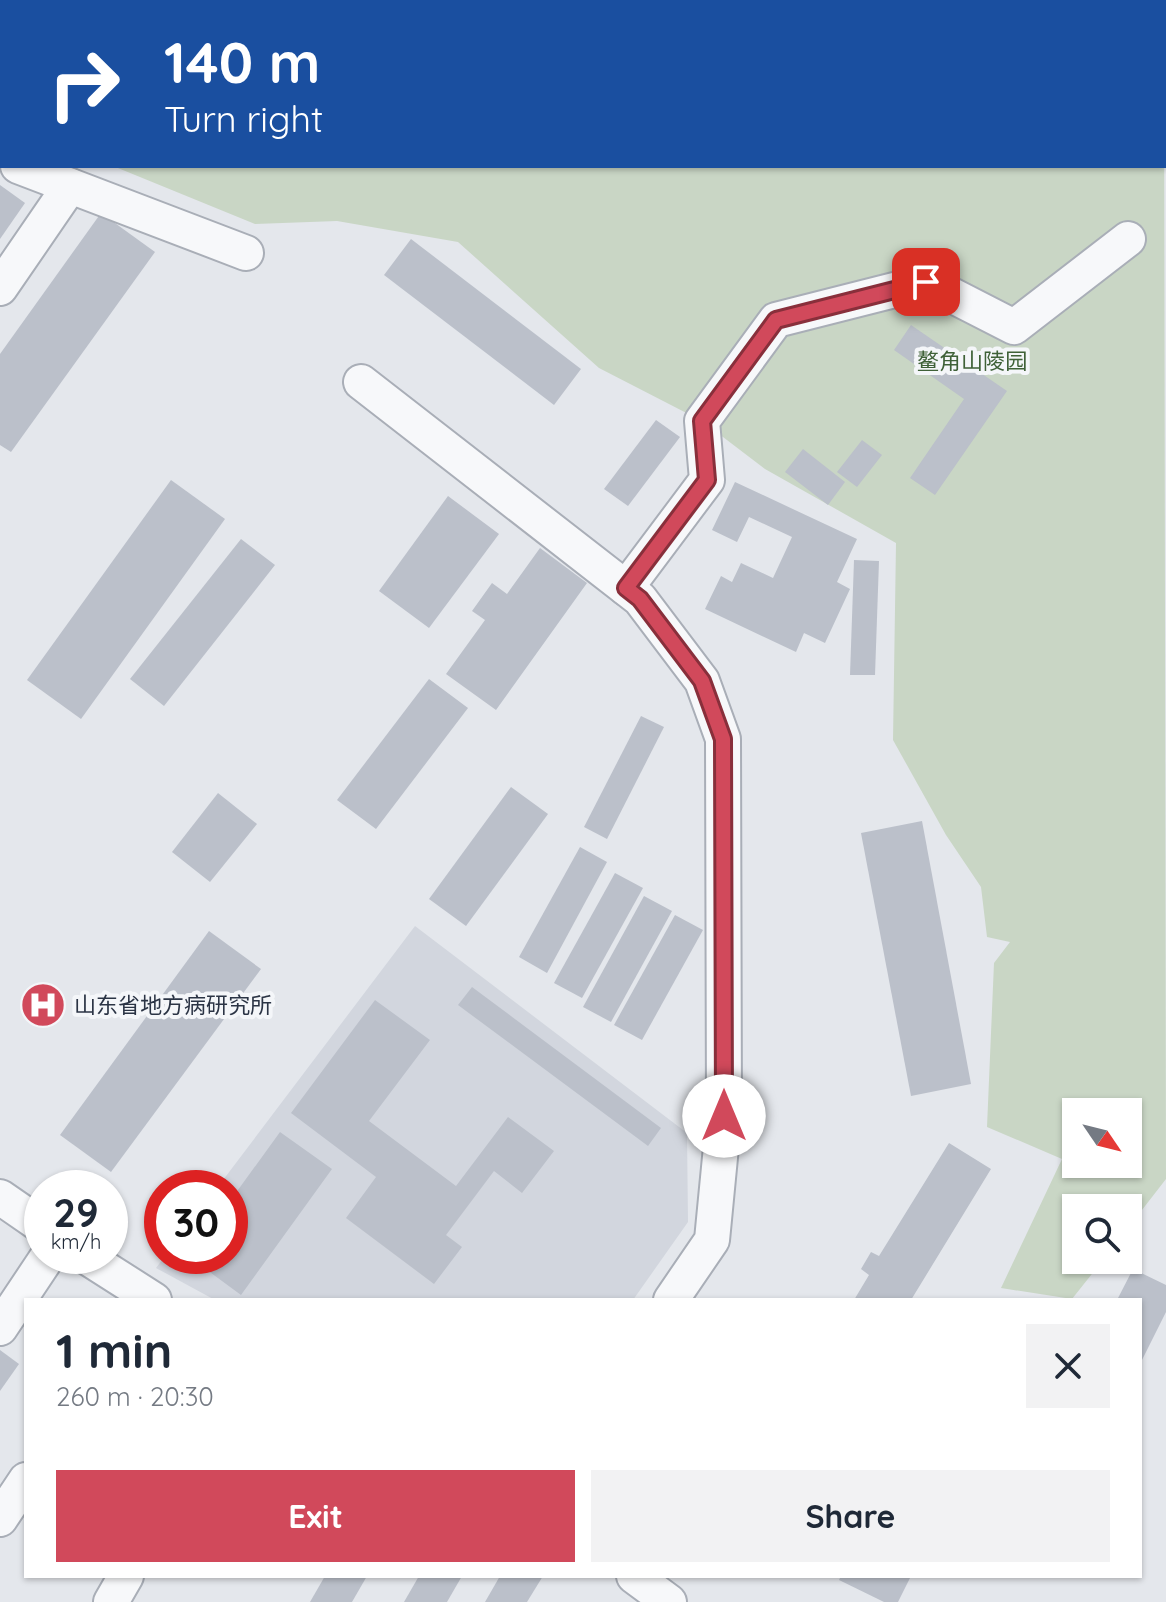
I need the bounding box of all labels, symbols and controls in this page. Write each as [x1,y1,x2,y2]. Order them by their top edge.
text: 140 m [164,27,320,97]
icon: right [32,32,136,136]
text: Turn right [164,96,323,141]
pin [892,248,960,316]
icon: arrive [904,260,948,304]
park label: 鳌角山陵园 [917,347,1027,375]
hospital icon: 山东省地方病研究所 [19,981,67,1029]
place label: 山东省地方病研究所 [74,991,272,1019]
position arrow [682,1074,766,1158]
north arrow [1062,1098,1142,1178]
map controls [1062,1098,1142,1274]
speed limit sign: 30 [144,1170,248,1274]
text: 29 [53,1187,99,1237]
button: search [1062,1194,1142,1274]
text: km/h [51,1229,101,1254]
text: 1 min [56,1320,172,1380]
button: close [1026,1324,1110,1408]
text: 260 m · 20:30 [56,1380,214,1413]
button: Exit [56,1470,575,1562]
button: Share [591,1470,1110,1562]

